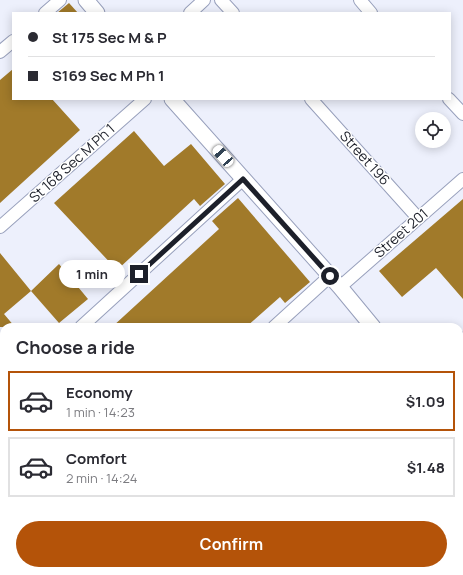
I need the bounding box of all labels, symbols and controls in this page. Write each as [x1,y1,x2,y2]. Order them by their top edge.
text: St 175 Sec M & P [52,27,167,48]
text: S169 Sec M Ph 1 [52,65,165,86]
map controls [415,112,451,148]
button: locate [415,112,451,148]
street label: St 168 Sec M Ph 1 [25,119,119,206]
street label: Street 196 [336,127,395,189]
car [211,143,235,169]
street label: Street 201 [370,204,432,261]
callout: 1 min [59,260,125,288]
text: 1 min [76,265,108,283]
route end [130,265,148,283]
route start [321,267,339,285]
text: Choose a ride [16,335,135,359]
text: Economy [66,382,133,403]
icon: car [18,383,54,419]
text: $1.09 [406,391,445,412]
text: 1 min · 14:23 [66,403,135,421]
text: Comfort [66,448,127,469]
icon: car [18,449,54,485]
text: $1.48 [407,457,445,478]
text: 2 min · 14:24 [66,469,137,487]
button: Confirm [16,521,447,567]

